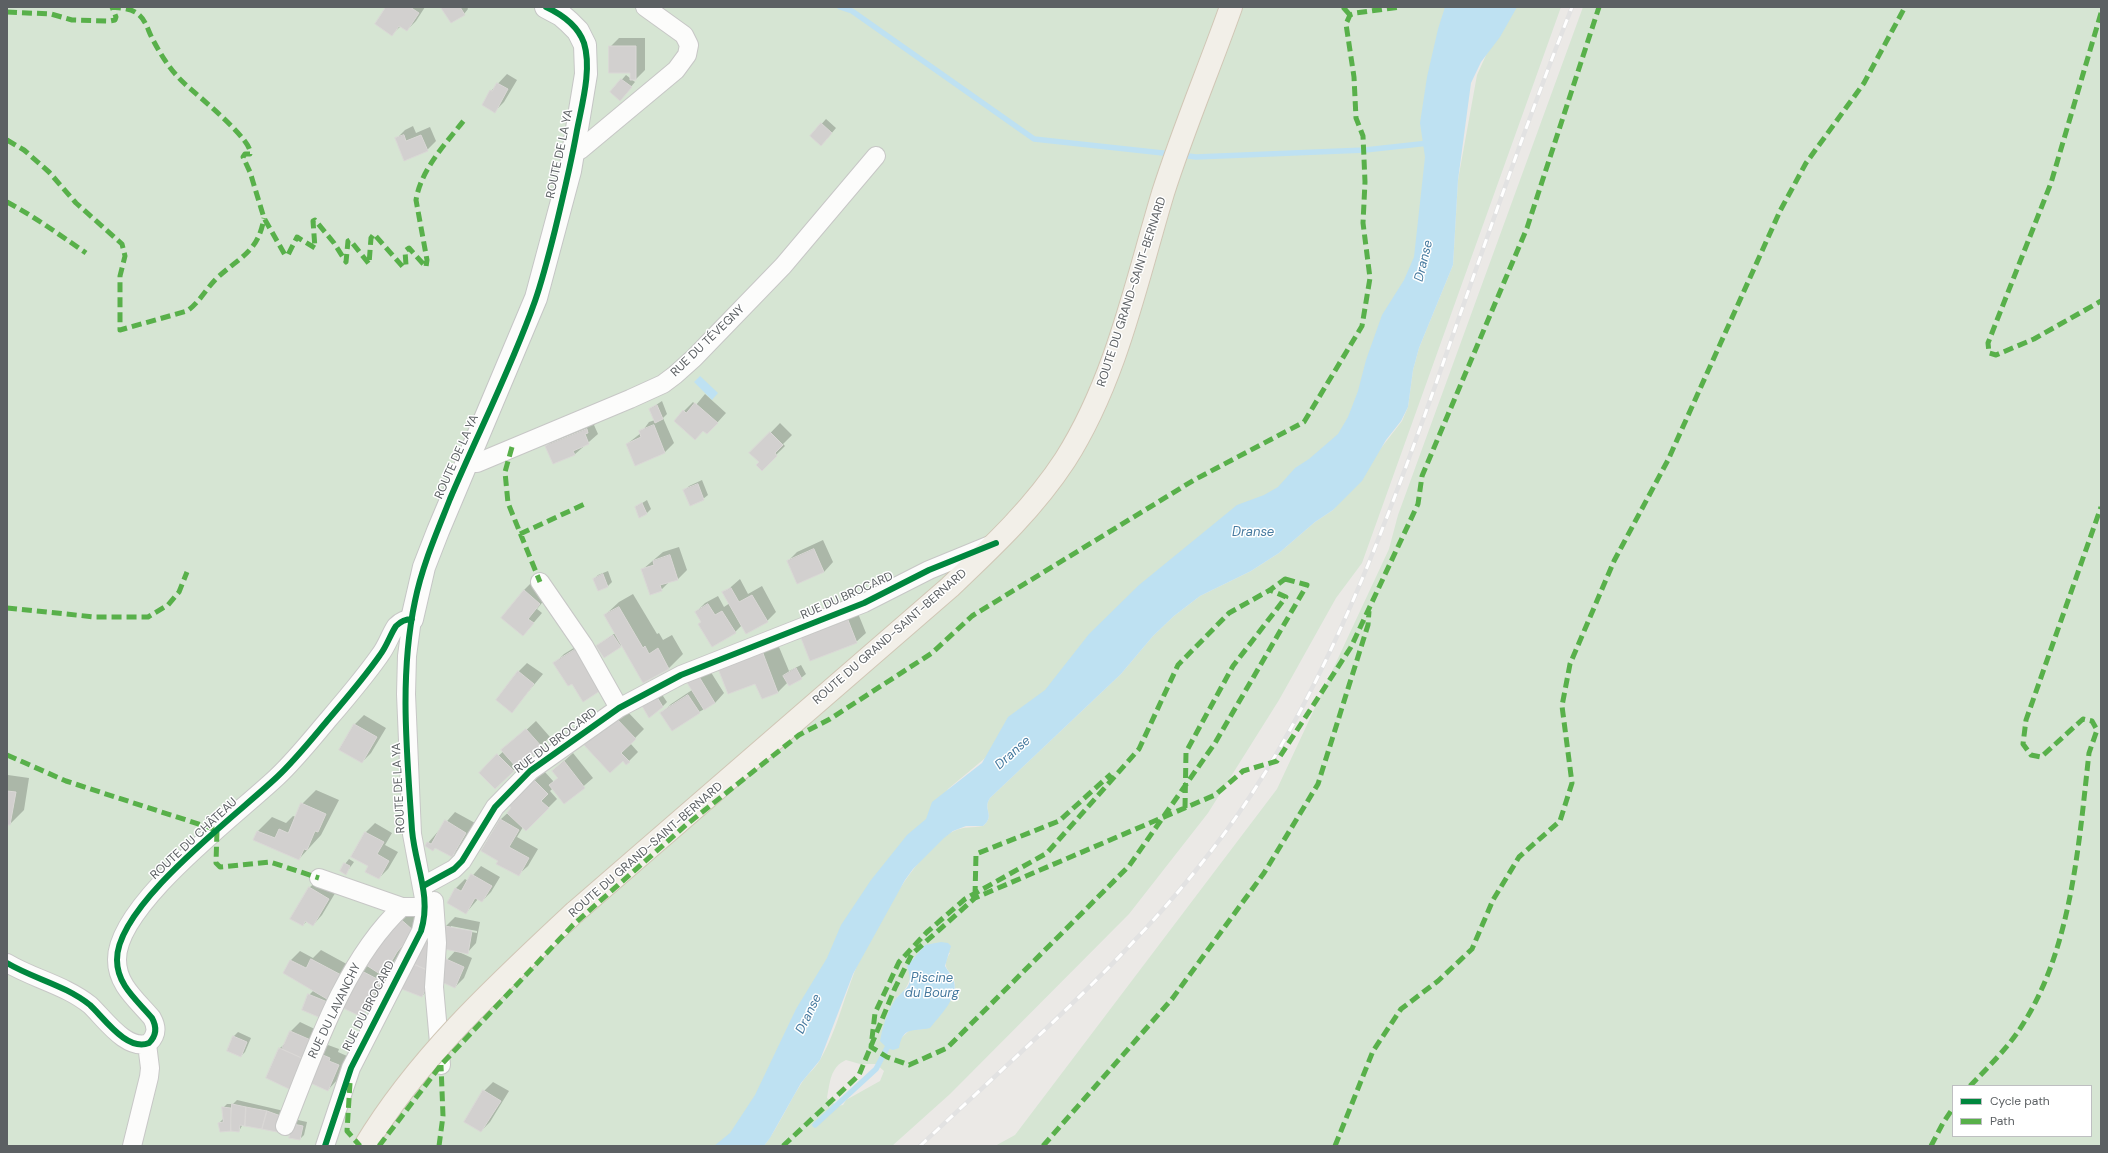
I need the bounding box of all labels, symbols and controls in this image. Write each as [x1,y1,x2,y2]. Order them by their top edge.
street label: ROUTE DE LA YA [544,108,576,200]
street label: ROUTE DU GRAND-SAINT-BERNARD [1094,195,1170,389]
water label: Dranse [1411,239,1437,283]
street label: RUE DU TÉVEGNY [668,302,748,380]
street label: ROUTE DE LA YA [432,413,482,501]
water label: Dranse [1232,525,1274,541]
street label: ROUTE DU GRAND-SAINT-BERNARD [810,566,970,708]
street label: RUE DU BROCARD [799,569,895,623]
street label: RUE DU BROCARD [512,705,600,777]
water label: Dranse [992,733,1034,773]
street label: ROUTE DE LA YA [389,742,409,834]
street label: ROUTE DU GRAND-SAINT-BERNARD [566,779,726,921]
street label: ROUTE DU CHÂTEAU [148,795,240,883]
street label: RUE DU BROCARD [340,958,398,1054]
street label: RUE DU LAVANCHY [306,961,364,1061]
water label: Piscine du Bourg [905,971,959,1002]
water label: Dranse [793,992,825,1036]
legend [1952,1085,2092,1137]
text: Cycle path [1990,1093,2050,1109]
text: Path [1990,1113,2015,1129]

